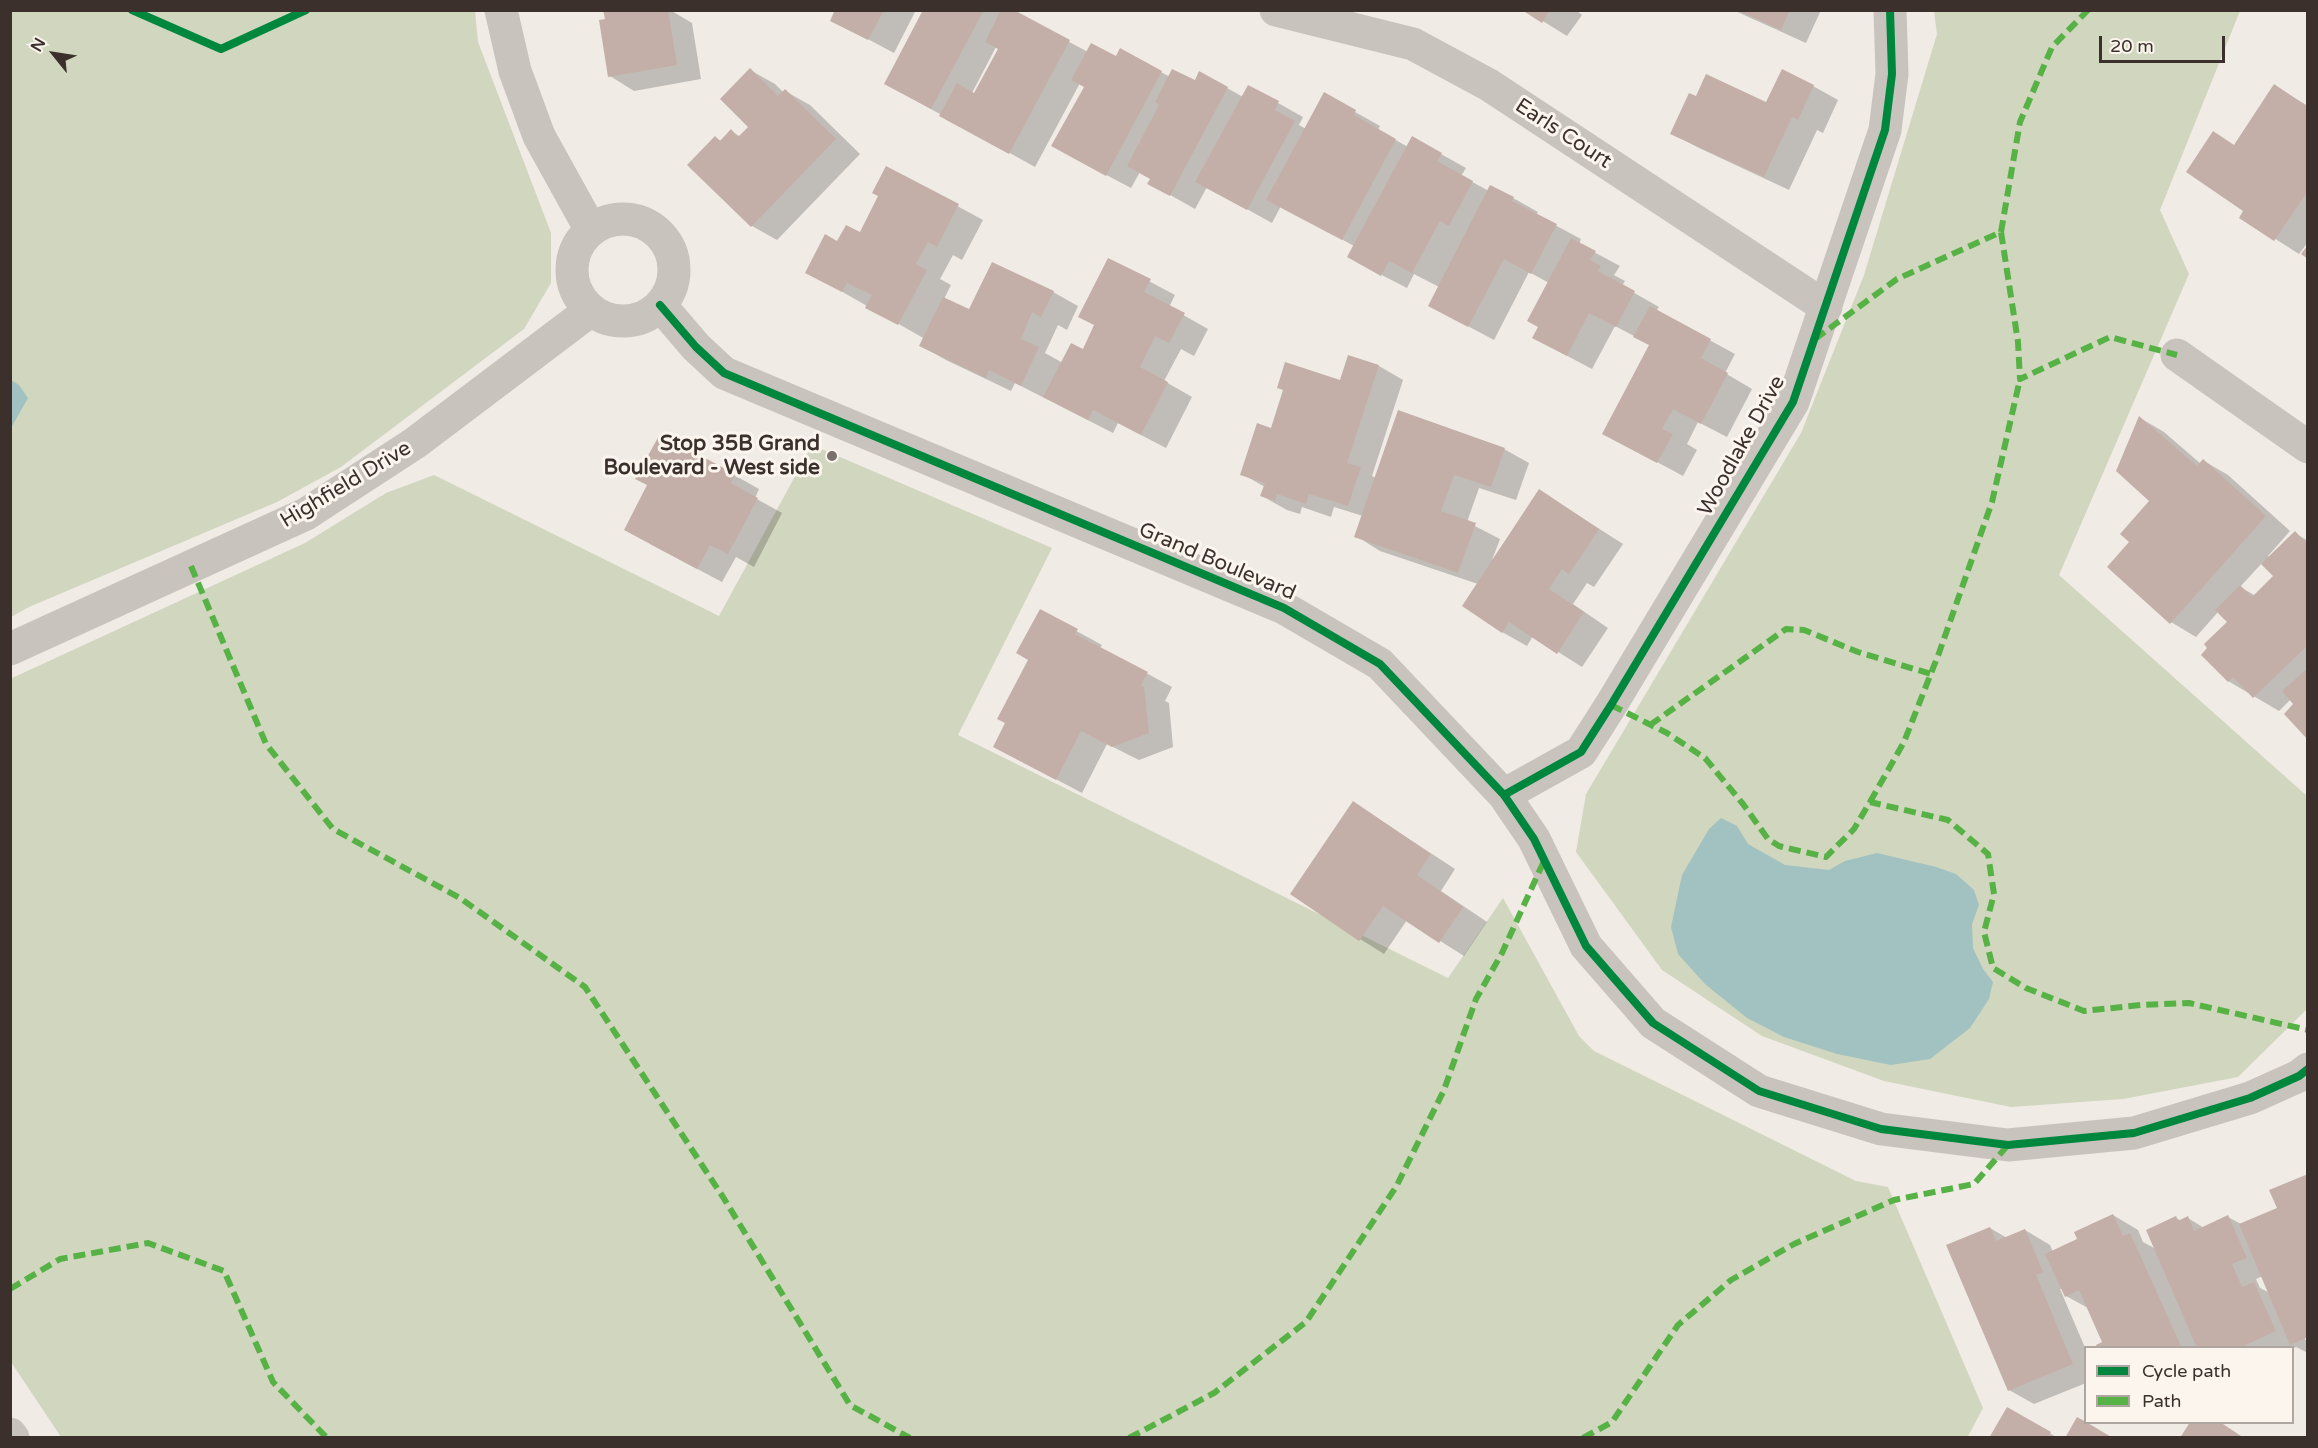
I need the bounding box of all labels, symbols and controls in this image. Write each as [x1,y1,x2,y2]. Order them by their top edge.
north arrow [24,24,84,84]
scale bar [2102,24,2228,62]
text: N [27,34,50,56]
text: 20 m [2110,35,2154,57]
street label: Earls Court [1510,94,1616,174]
street label: Woodlake Drive [1693,371,1791,521]
place label: Stop 35B Grand Boulevard - West side [604,431,820,481]
street label: Highfield Drive [276,436,416,534]
marker: Stop 35B Grand Boulevard - West side [825,449,839,463]
street label: Grand Boulevard [1135,518,1299,606]
legend [2084,1346,2294,1424]
text: Cycle path [2142,1360,2231,1382]
text: Path [2142,1390,2181,1412]

